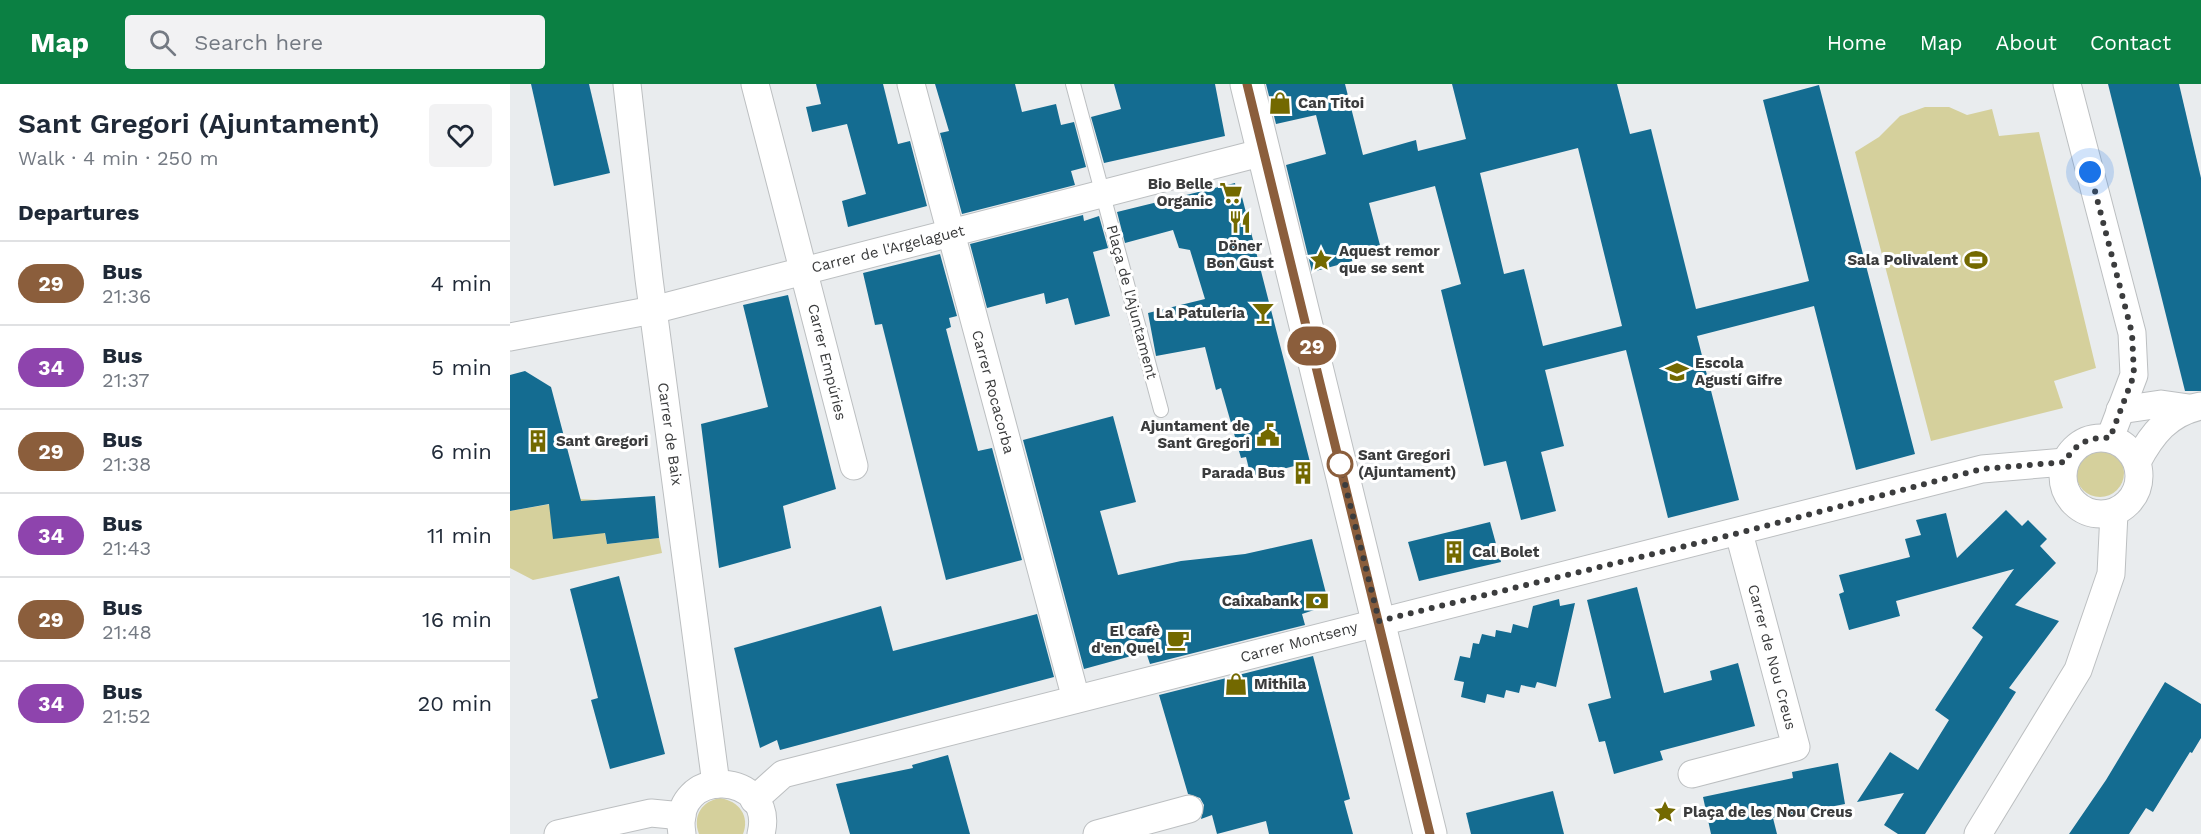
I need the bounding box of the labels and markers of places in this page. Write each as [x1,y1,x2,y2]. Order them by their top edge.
shop icon: Can Titoi [1267,90,1293,116]
place label: Can Titoi [1298,94,1364,112]
place label: Bio Belle Organic [1148,175,1213,210]
supermarket icon: Bio Belle Organic [1218,180,1244,206]
restaurant icon: Döner Bon Gust [1227,209,1253,235]
place label: Döner Bon Gust [1206,237,1274,272]
place label: Aquest remor que se sent [1339,242,1440,277]
place icon: Aquest remor que se sent [1308,247,1334,273]
sports icon: Sala Polivalent [1963,247,1989,273]
place label: Sala Polivalent [1847,251,1958,269]
bar icon: La Patuleria [1250,300,1276,326]
place label: La Patuleria [1156,304,1245,322]
place label: Escola Agustí Gifre [1695,354,1783,389]
school or university icon: Escola Agustí Gifre [1664,359,1690,385]
place label: Ajuntament de Sant Gregori [1141,417,1250,452]
public building icon: Ajuntament de Sant Gregori [1255,422,1281,448]
building icon: Sant Gregori [525,428,551,454]
place label: Sant Gregori [556,432,649,450]
place label: Sant Gregori (Ajuntament) [1358,446,1456,481]
marker: Sant Gregori (Ajuntament) [1327,451,1353,477]
building icon: Parada Bus [1290,460,1316,486]
place label: Parada Bus [1202,464,1285,482]
building icon: Cal Bolet [1441,539,1467,565]
place label: Cal Bolet [1472,543,1540,561]
bank icon: Caixabank [1304,588,1330,614]
place label: Caixabank [1222,592,1300,610]
place label: El cafè d'en Quel [1091,622,1160,657]
cafe icon: El cafè d'en Quel [1165,627,1191,653]
shop icon: Mithila [1223,671,1249,697]
place label: Mithila [1254,675,1306,693]
place icon: Plaça de les Nou Creus [1652,799,1678,825]
place label: Plaça de les Nou Creus [1683,803,1852,821]

